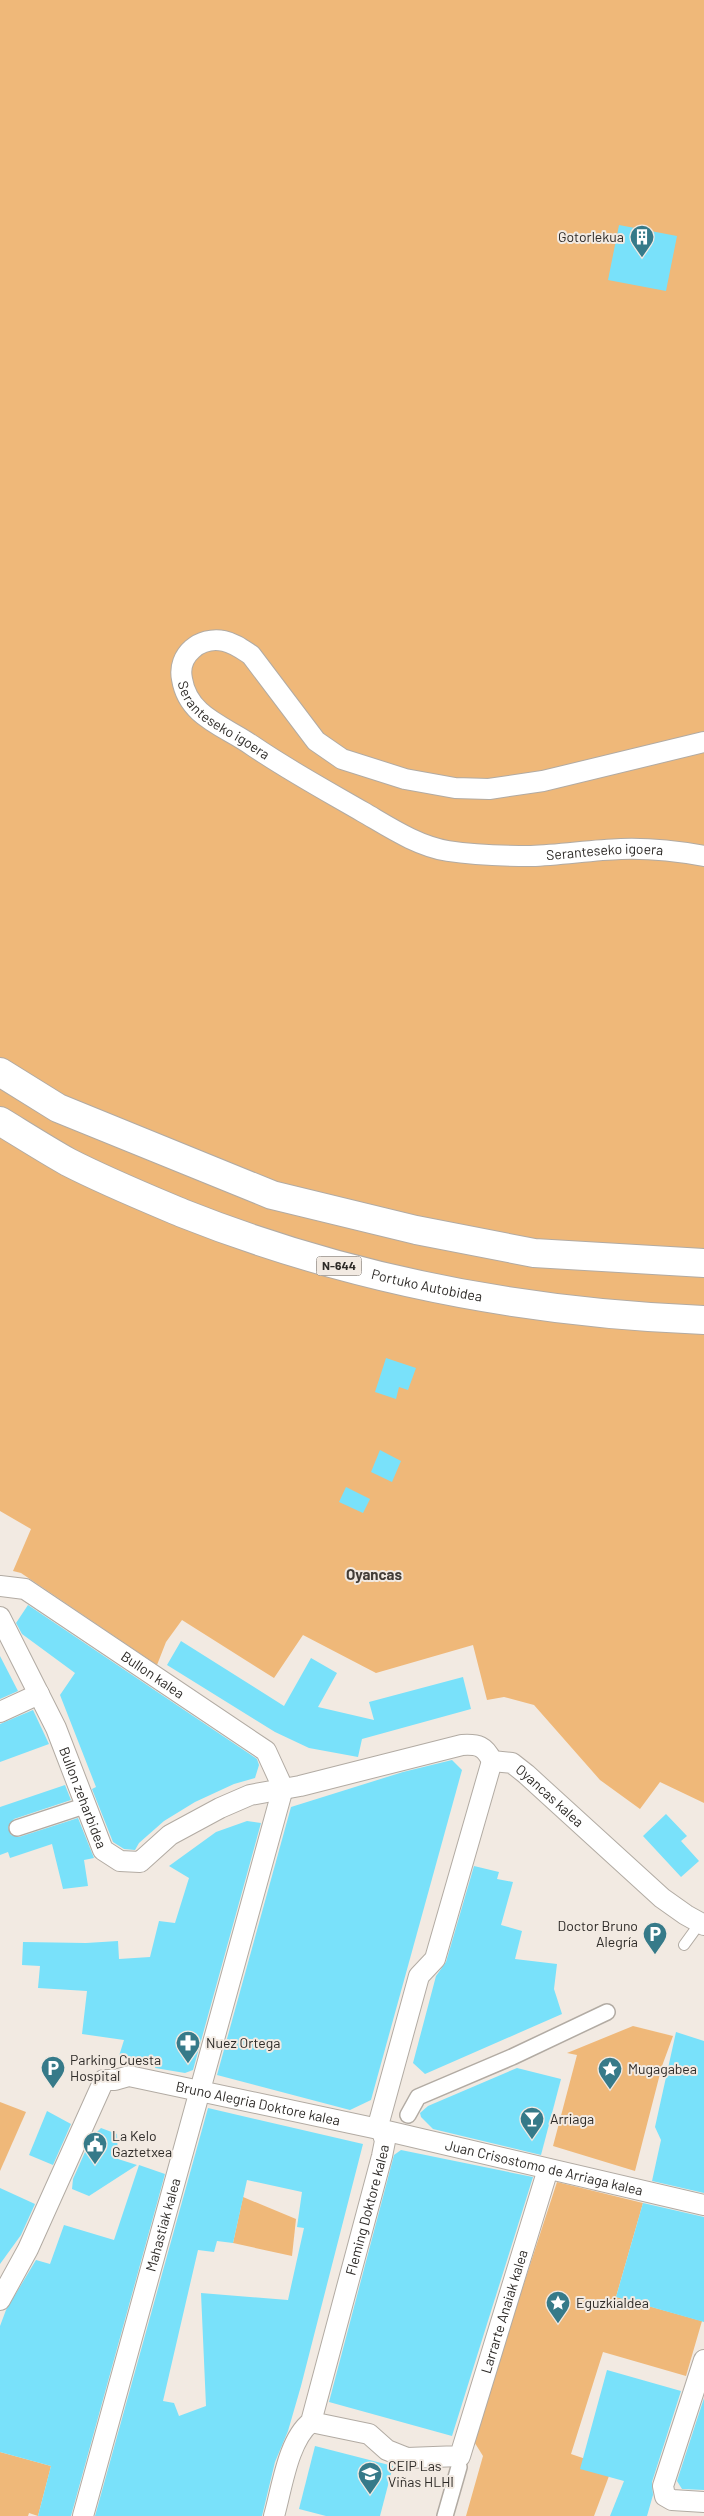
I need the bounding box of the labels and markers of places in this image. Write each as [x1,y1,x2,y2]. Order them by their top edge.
building icon: Gotorlekua [629,224,655,258]
place label: Gotorlekua [558,228,624,245]
place label: Doctor Bruno Alegría [558,1917,638,1950]
parking icon: Doctor Bruno Alegría [642,1921,668,1955]
pharmacy icon: Nuez Ortega [175,2030,201,2064]
place label: Nuez Ortega [206,2034,280,2051]
place label: Parking Cuesta Hospital [70,2051,161,2084]
parking icon: Parking Cuesta Hospital [40,2055,66,2089]
place icon: Mugagabea [597,2056,623,2090]
place label: Mugagabea [628,2060,697,2077]
bar icon: Arriaga [519,2106,545,2140]
place label: Arriaga [550,2110,594,2127]
place label: La Kelo Gaztetxea [112,2127,172,2160]
public building icon: La Kelo Gaztetxea [82,2131,108,2165]
place icon: Eguzkialdea [545,2290,571,2324]
place label: Eguzkialdea [576,2294,649,2311]
place label: CEIP Las Viñas HLHI [388,2457,454,2490]
school or university icon: CEIP Las Viñas HLHI [357,2461,383,2495]

